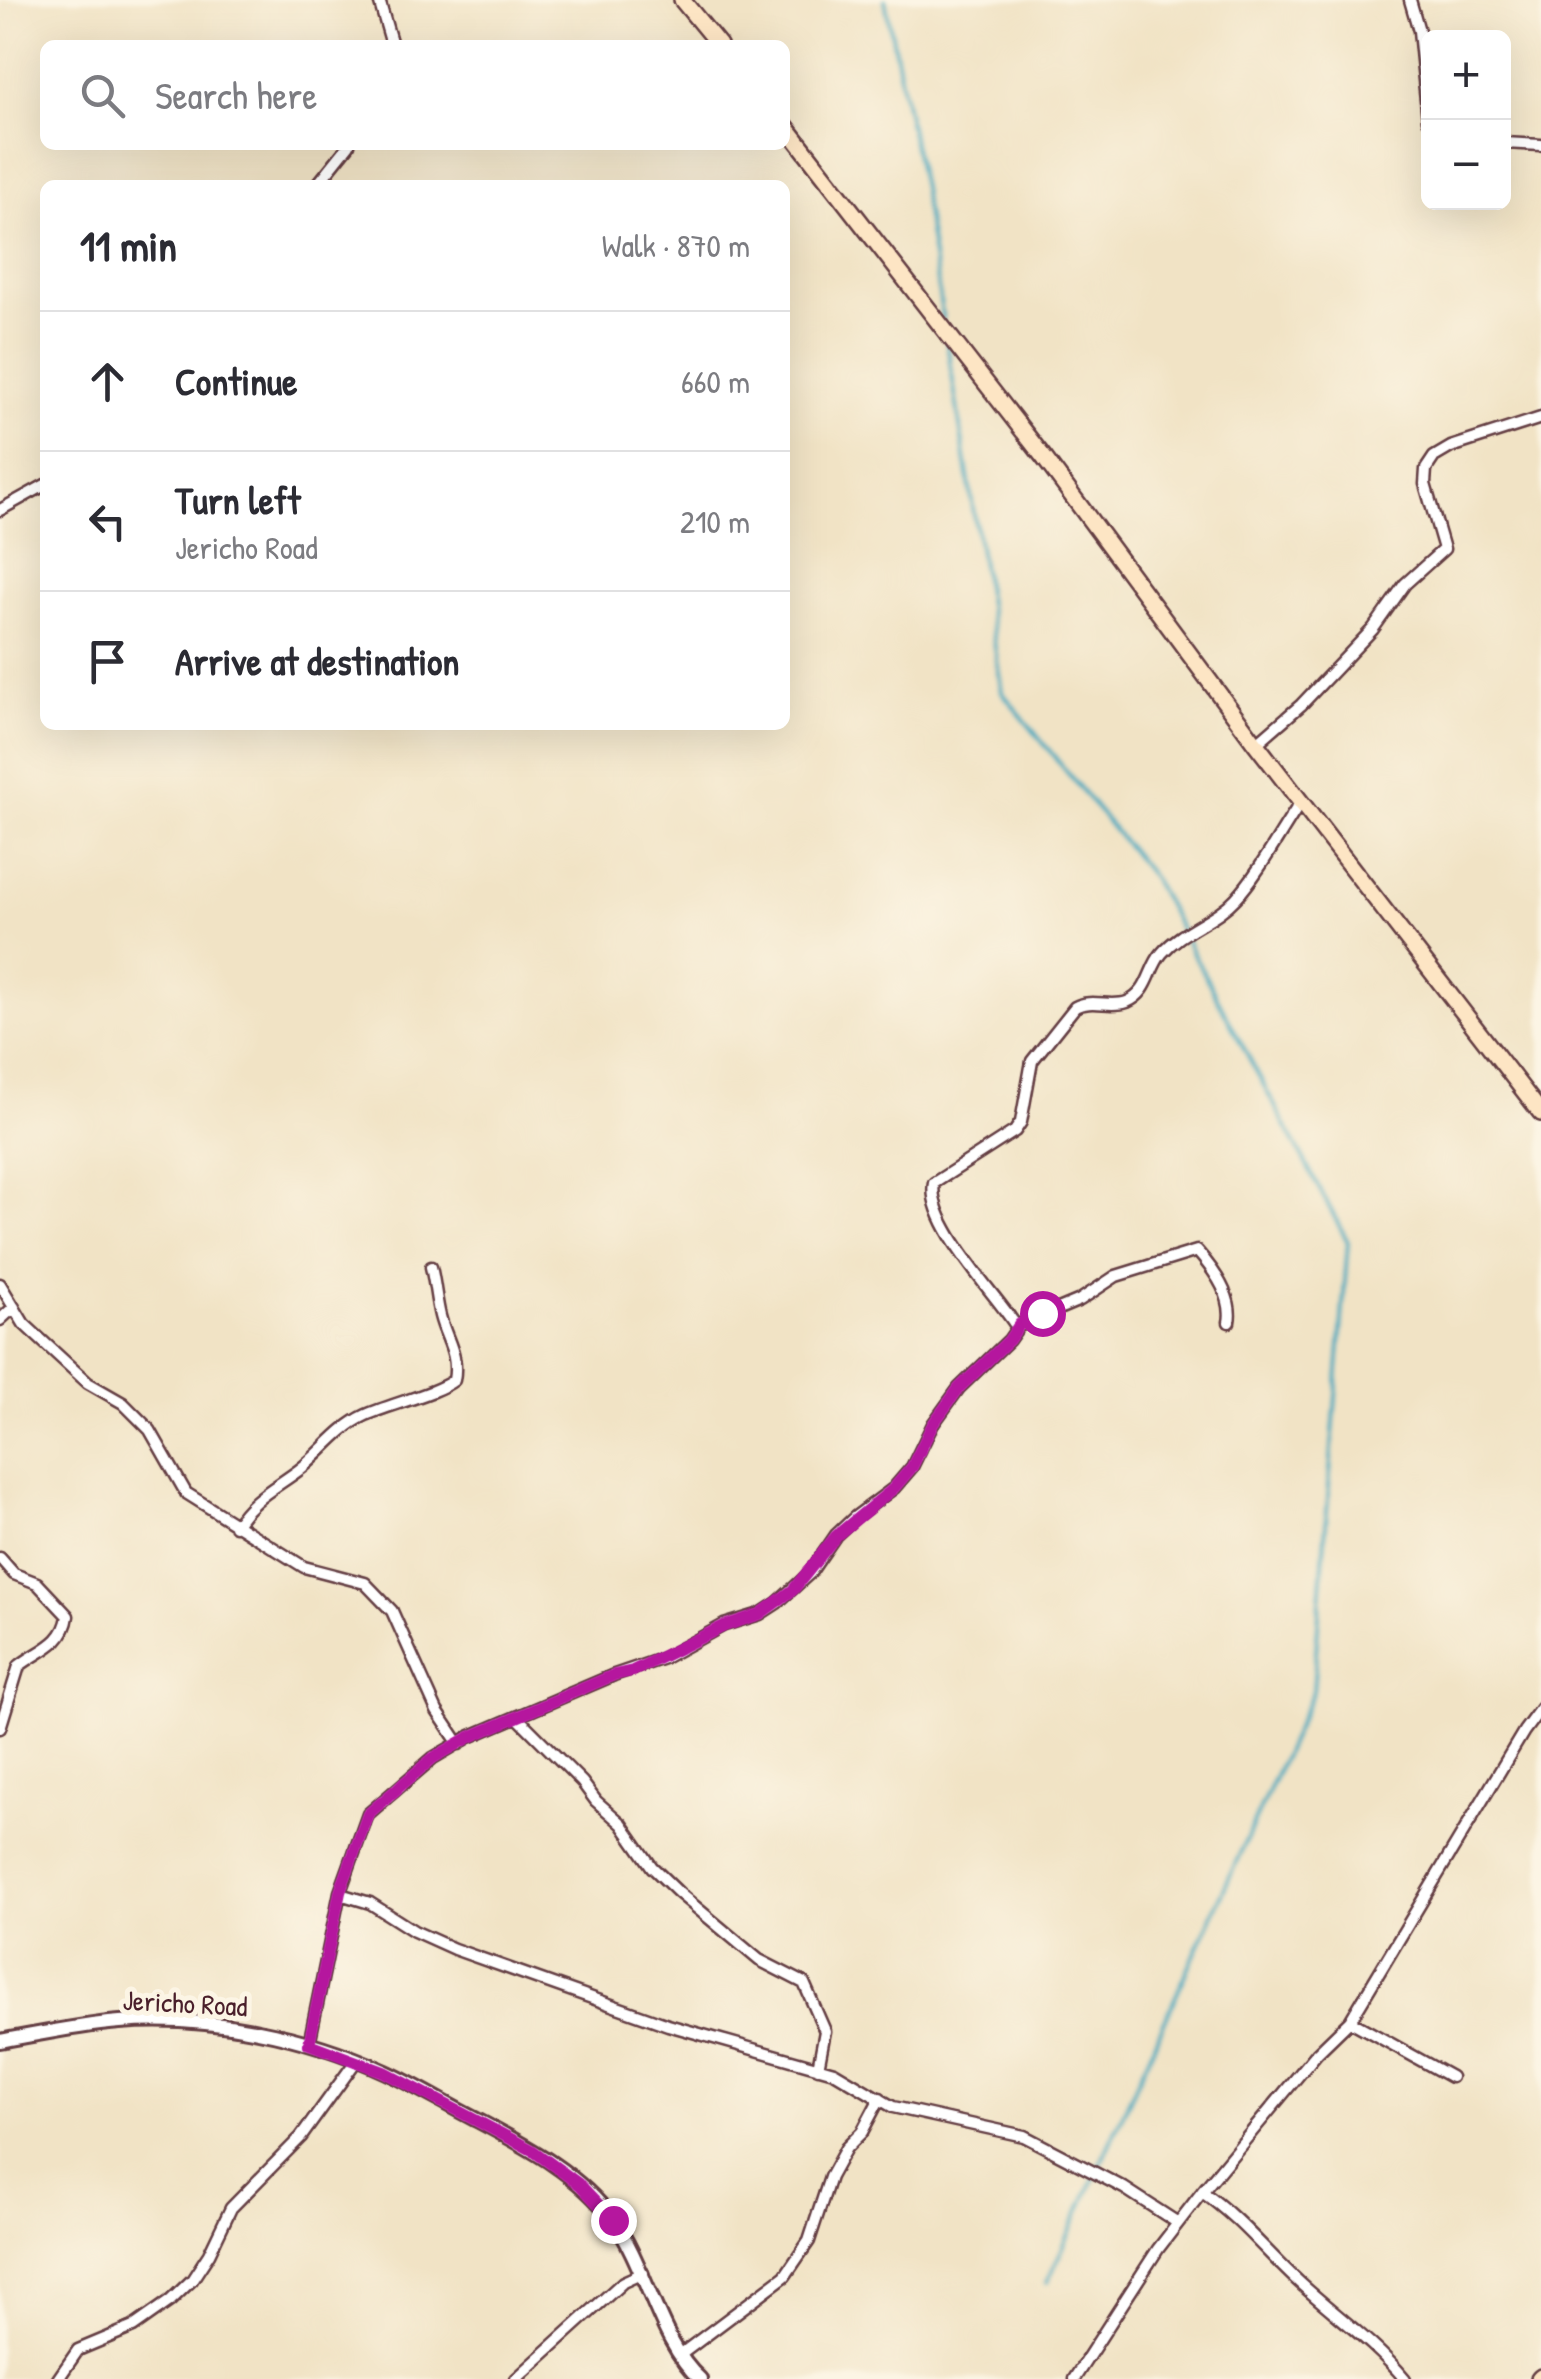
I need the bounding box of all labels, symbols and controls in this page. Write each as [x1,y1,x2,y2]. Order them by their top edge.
map controls [1421,30,1511,210]
button: + [1421,30,1511,120]
search box [40,40,790,150]
icon: search [75,68,130,123]
text: Search here [155,69,317,121]
button: − [1421,120,1511,210]
text: 11 min [80,217,177,274]
text: Walk · 870 m [602,224,750,267]
icon: ahead [80,354,135,409]
text: Continue [175,355,297,407]
text: 660 m [681,360,750,403]
text: Turn left [175,474,300,526]
icon: left [80,494,135,549]
text: 210 m [680,500,750,543]
text: Jericho Road [175,526,318,569]
icon: arrive [80,634,135,689]
text: Arrive at destination [175,635,459,687]
route start [1020,1291,1066,1337]
street label: Jericho Road [122,1981,248,2025]
route end [591,2198,637,2244]

